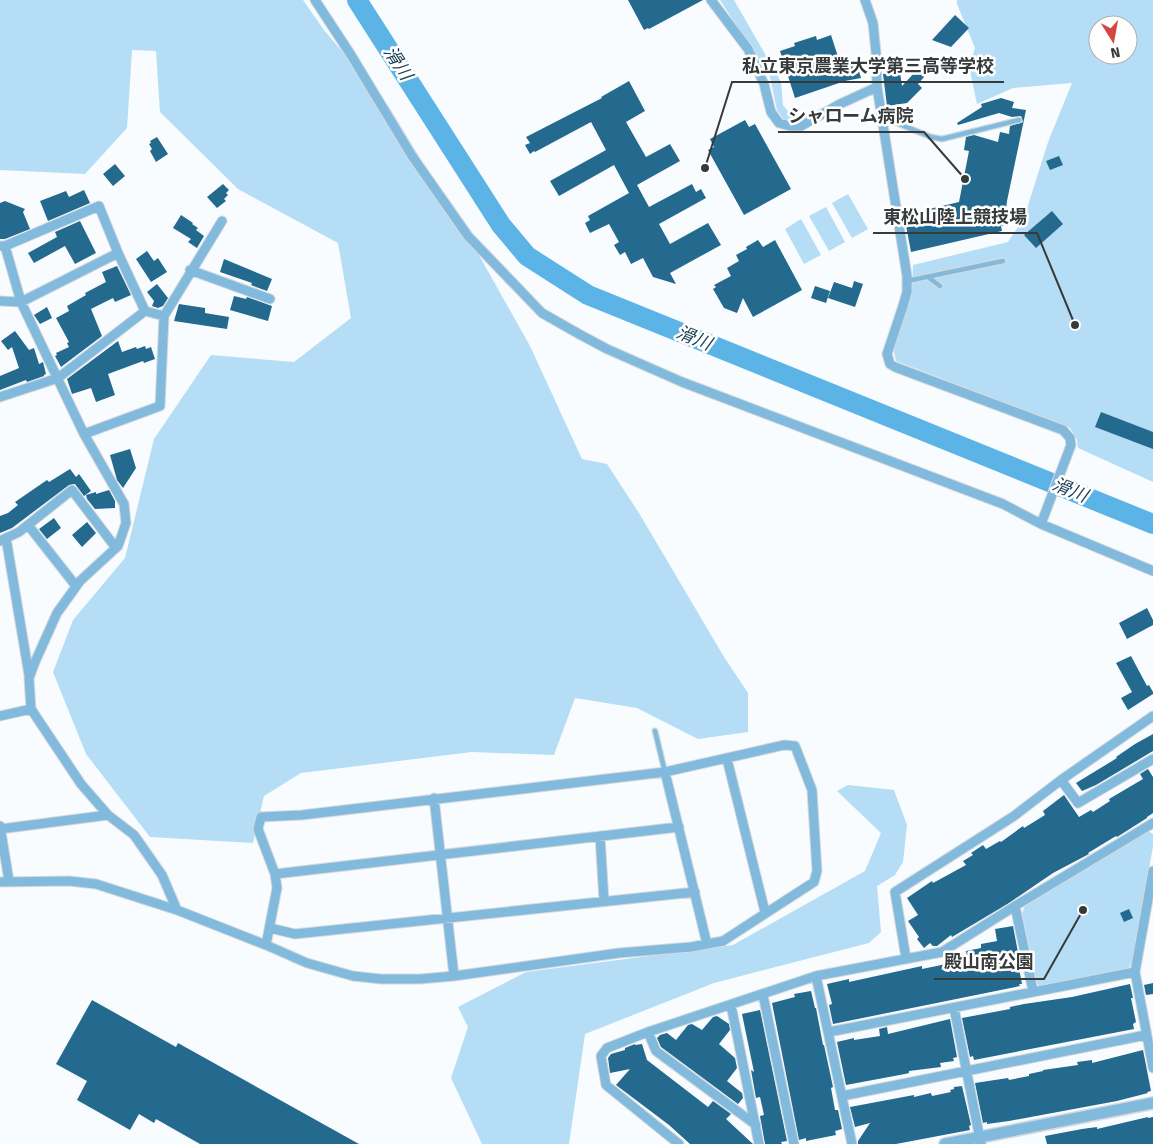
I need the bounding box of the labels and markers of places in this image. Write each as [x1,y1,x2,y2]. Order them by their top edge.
callout: 私立東京農業大学第三高等学校 [732,49,1004,82]
callout: シャローム病院 [778,99,924,132]
callout: 東松山陸上競技場 [873,200,1037,233]
callout: 殿山南公園 [934,946,1044,979]

